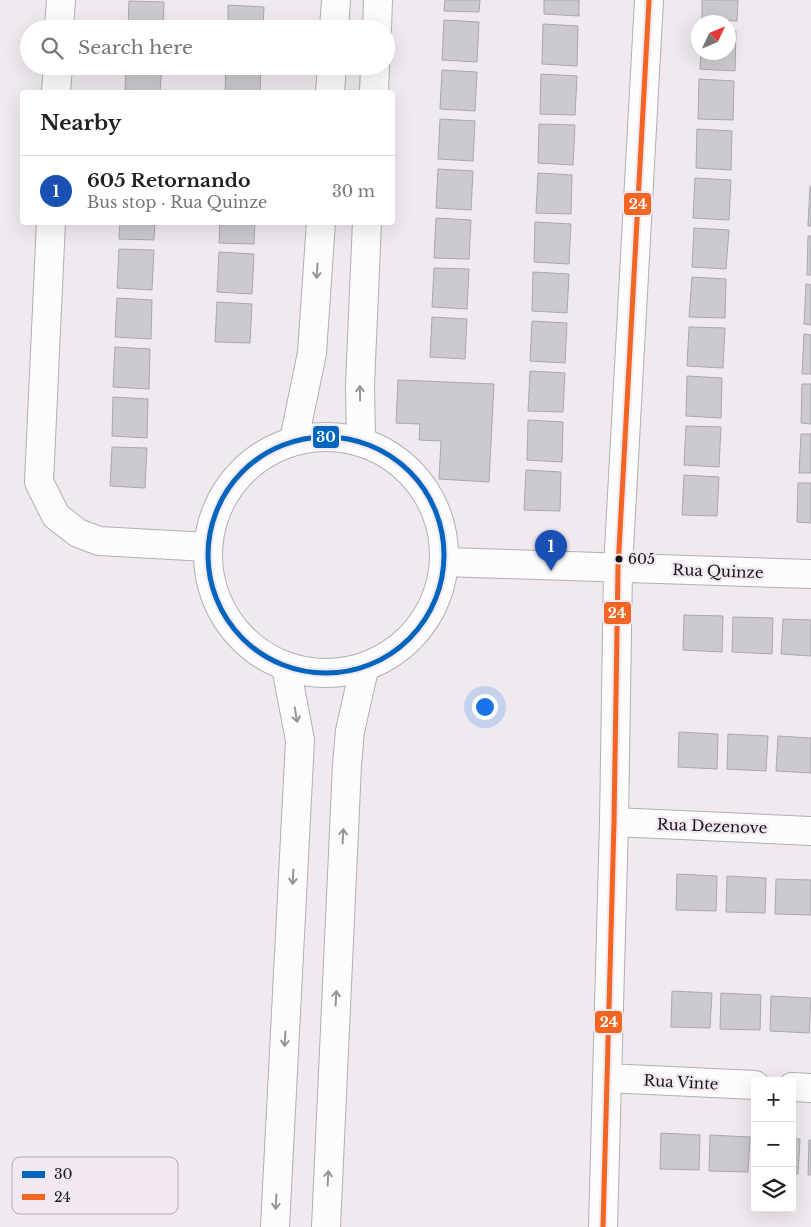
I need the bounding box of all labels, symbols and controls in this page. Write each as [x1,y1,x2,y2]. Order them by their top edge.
north arrow [691,15,736,60]
search box [20,20,395,75]
icon: search [38,34,66,62]
text: Search here [78,36,193,59]
text: Nearby [40,110,121,136]
text: 605 Retornando [87,169,251,192]
text: 1 [53,181,59,201]
text: 30 m [332,181,375,201]
text: Bus stop · Rua Quinze [87,192,267,212]
line badge: 24 [623,192,652,216]
text: 24 [629,195,647,213]
one-way arrow [313,263,322,279]
one-way arrow [355,385,365,402]
line badge: 30 [312,425,340,449]
text: 30 [316,428,336,446]
pin: 1 [535,530,567,571]
place label: 605 [628,550,655,568]
marker: 605 [614,554,624,564]
street label: Rua Quinze [672,560,764,582]
line badge: 24 [603,601,632,625]
text: 24 [608,604,626,622]
your location [472,694,498,720]
one-way arrow [291,707,301,723]
street label: Rua Dezenove [657,815,767,837]
one-way arrow [339,828,348,844]
one-way arrow [288,869,297,885]
one-way arrow [331,991,341,1007]
line badge: 24 [594,1010,623,1034]
text: 24 [600,1013,618,1031]
one-way arrow [280,1031,289,1047]
street label: Rua Vinte [643,1071,719,1093]
map controls [751,1077,796,1212]
button: + [751,1077,796,1122]
button: − [751,1122,796,1167]
legend [12,1157,178,1214]
text: 30 [54,1165,73,1183]
button: layers [751,1167,796,1212]
one-way arrow [323,1171,332,1187]
text: 24 [54,1188,71,1206]
one-way arrow [272,1193,281,1209]

